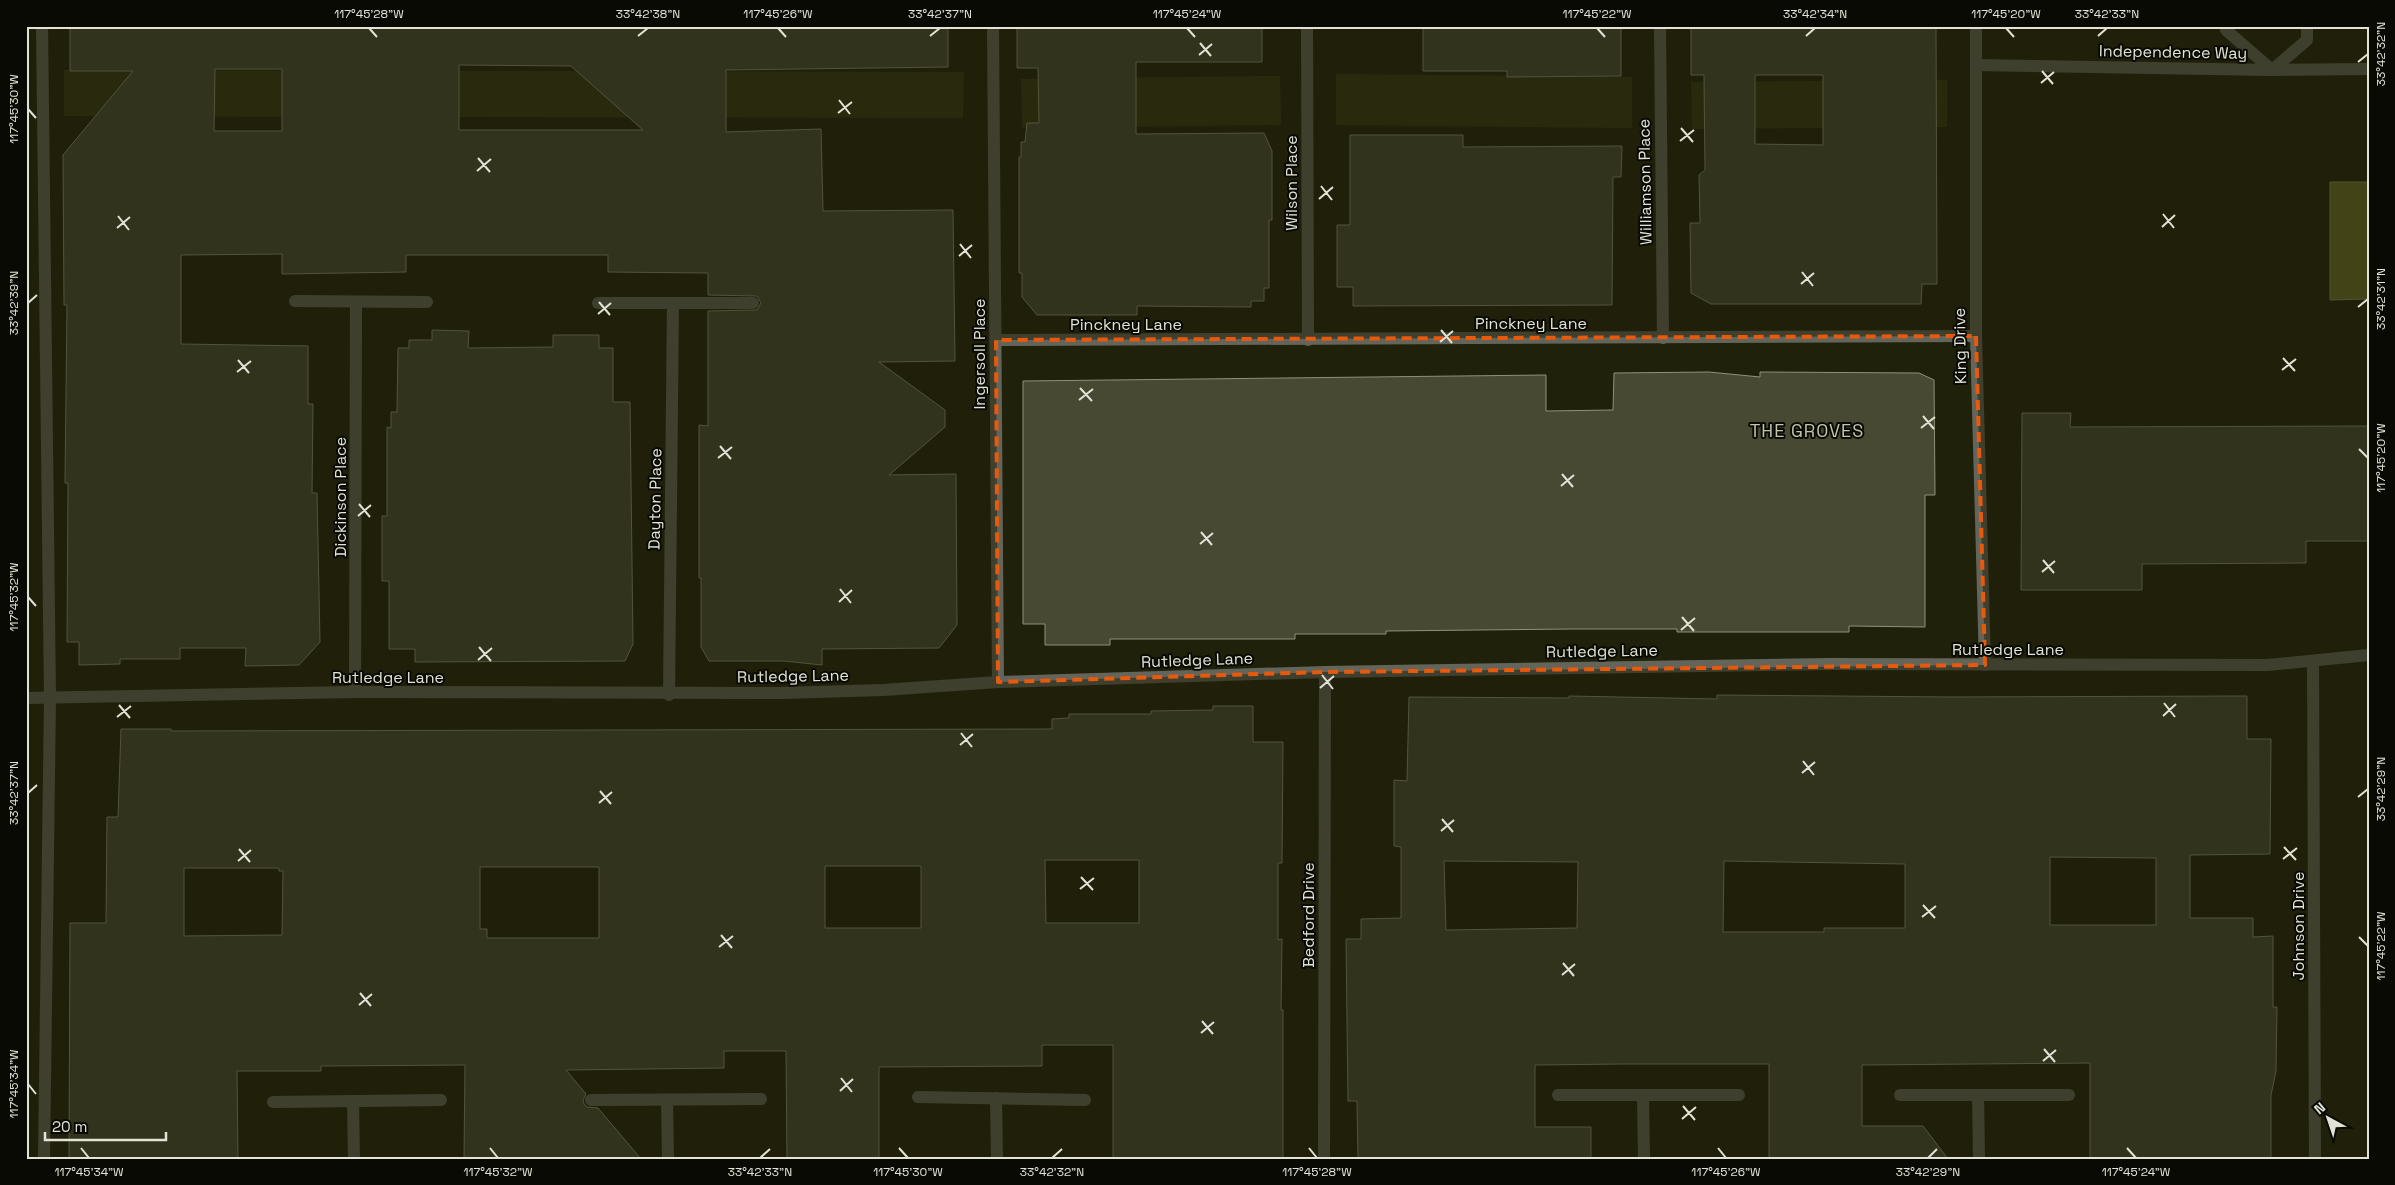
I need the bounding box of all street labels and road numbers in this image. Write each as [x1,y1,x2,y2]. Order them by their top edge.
street label: Independence Way [2099,40,2247,64]
street label: Williamson Place [1633,119,1657,245]
street label: Wilson Place [1281,135,1302,231]
street label: Ingersoll Place [969,298,990,410]
street label: King Drive [1949,308,1971,384]
street label: Pinckney Lane [1475,313,1587,334]
street label: Pinckney Lane [1070,314,1182,335]
street label: Dickinson Place [330,437,351,557]
street label: Dayton Place [644,448,666,550]
street label: Rutledge Lane [1952,639,2064,660]
street label: Rutledge Lane [1546,640,1658,662]
street label: Rutledge Lane [1141,648,1253,672]
street label: Rutledge Lane [737,665,849,687]
street label: Rutledge Lane [332,667,444,688]
street label: Bedford Drive [1298,862,1319,968]
street label: Johnson Drive [2288,871,2309,981]

